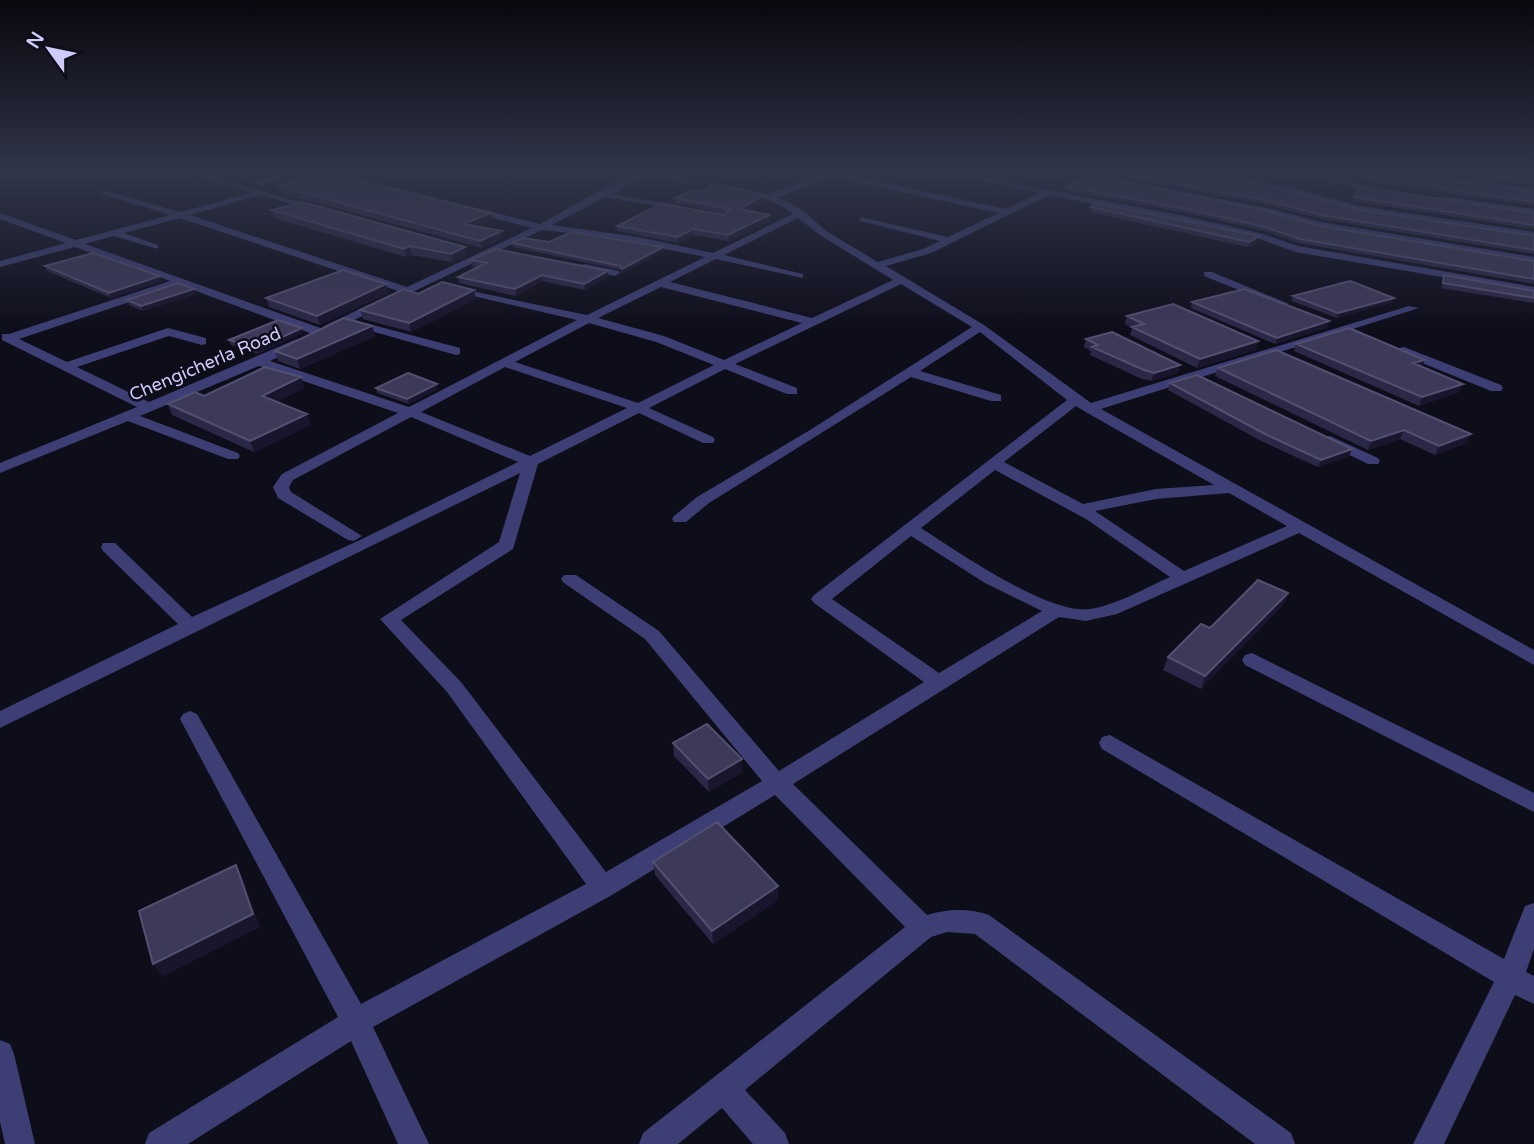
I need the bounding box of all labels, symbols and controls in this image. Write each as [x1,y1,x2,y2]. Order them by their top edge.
north arrow [14,14,84,84]
text: N [22,28,49,53]
street label: Chengicherla Road [126,322,284,406]

